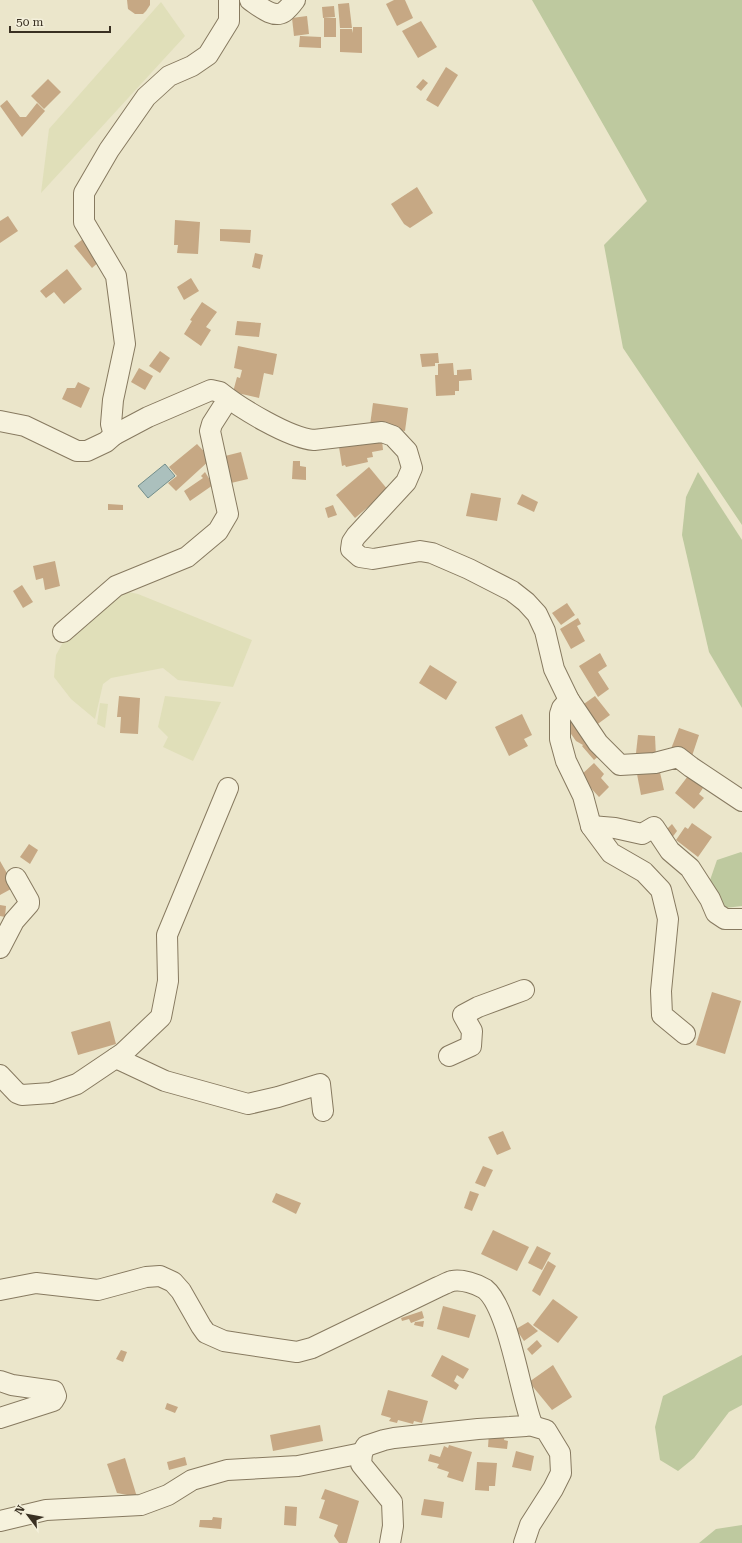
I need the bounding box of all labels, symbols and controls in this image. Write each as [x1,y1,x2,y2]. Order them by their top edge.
scale bar [10,8,110,34]
text: 50 m [16,15,43,29]
north arrow [8,1495,48,1535]
text: N [12,1502,28,1517]

